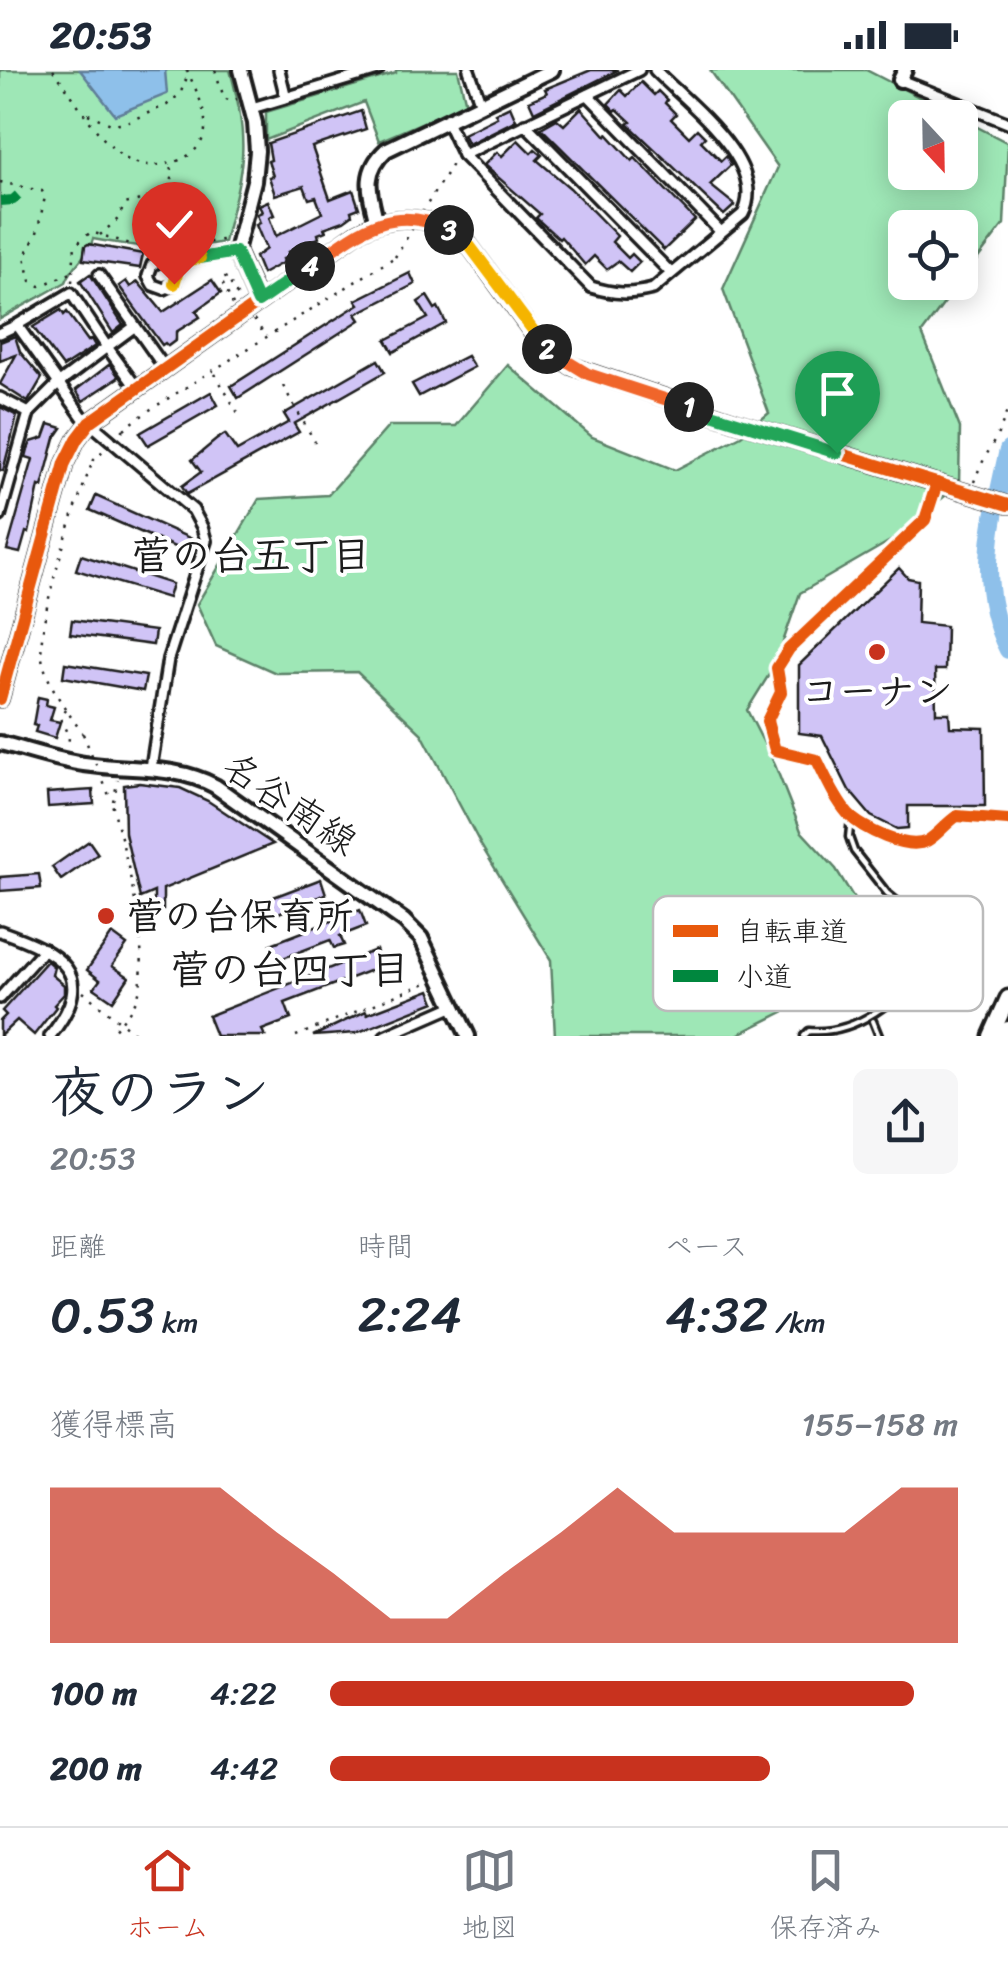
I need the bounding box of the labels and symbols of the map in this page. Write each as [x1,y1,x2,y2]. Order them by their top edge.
north arrow [888,100,978,190]
pin [132,182,217,285]
pin: 3 [424,205,474,255]
pin: 4 [285,241,335,291]
pin: 2 [522,324,572,374]
pin [795,351,880,454]
pin: 1 [664,382,714,432]
district label: 菅の台五丁目 [131,520,371,591]
marker: コーナン [866,641,888,663]
place label: コーナン [801,658,953,725]
street label: 名谷南線 [208,734,372,874]
place label: 菅の台保育所 [126,883,354,950]
legend [653,896,983,1011]
marker: 菅の台保育所 [95,905,117,927]
text: 自転車道 [736,907,848,956]
district label: 菅の台四丁目 [170,934,410,1005]
text: 小道 [736,952,792,1001]

